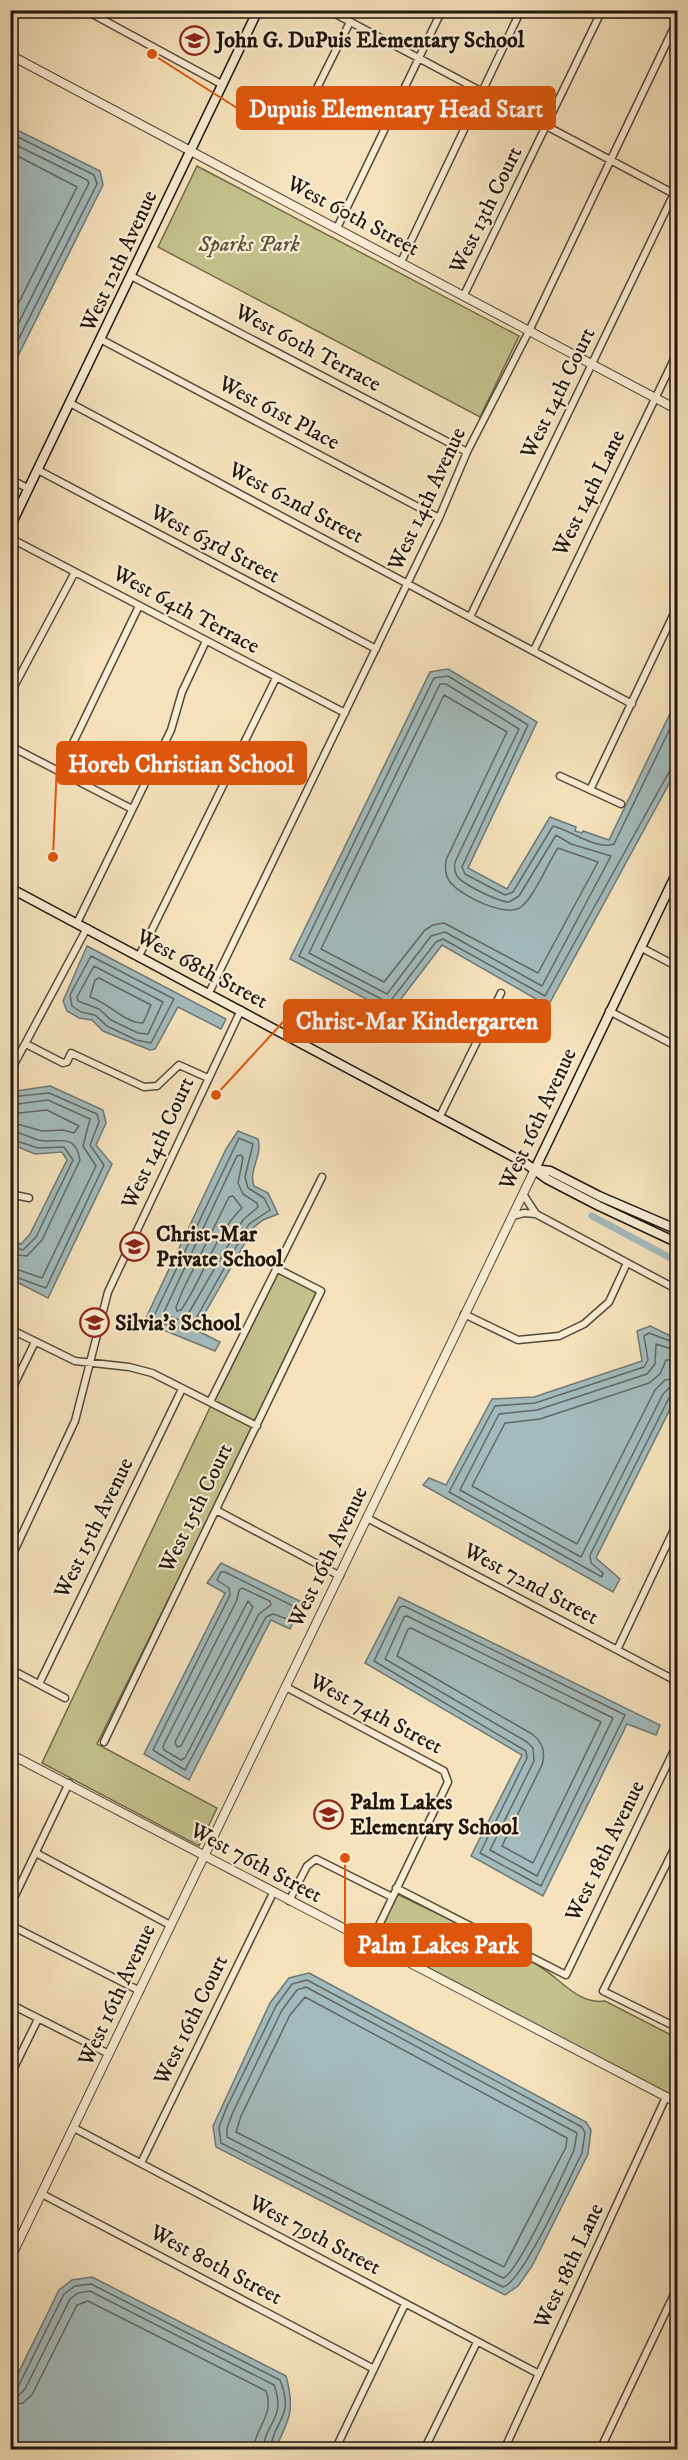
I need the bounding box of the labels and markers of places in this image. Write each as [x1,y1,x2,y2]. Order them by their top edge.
school or university icon: John G. DuPuis Elementary School [179,24,211,56]
place label: John G. DuPuis Elementary School [213,27,525,54]
callout: Dupuis Elementary Head Start [237,87,555,129]
callout: Horeb Christian School [57,742,306,784]
callout: Christ-Mar Kindergarten [284,1000,550,1042]
place label: Christ-Mar Private School [156,1221,283,1273]
school or university icon: Christ-Mar Private School [119,1231,151,1263]
school or university icon: Silvia's School [78,1307,110,1339]
place label: Silvia's School [115,1310,241,1337]
place label: Palm Lakes Elementary School [350,1789,519,1841]
school or university icon: Palm Lakes Elementary School [313,1799,345,1831]
callout: Palm Lakes Park [345,1924,531,1966]

